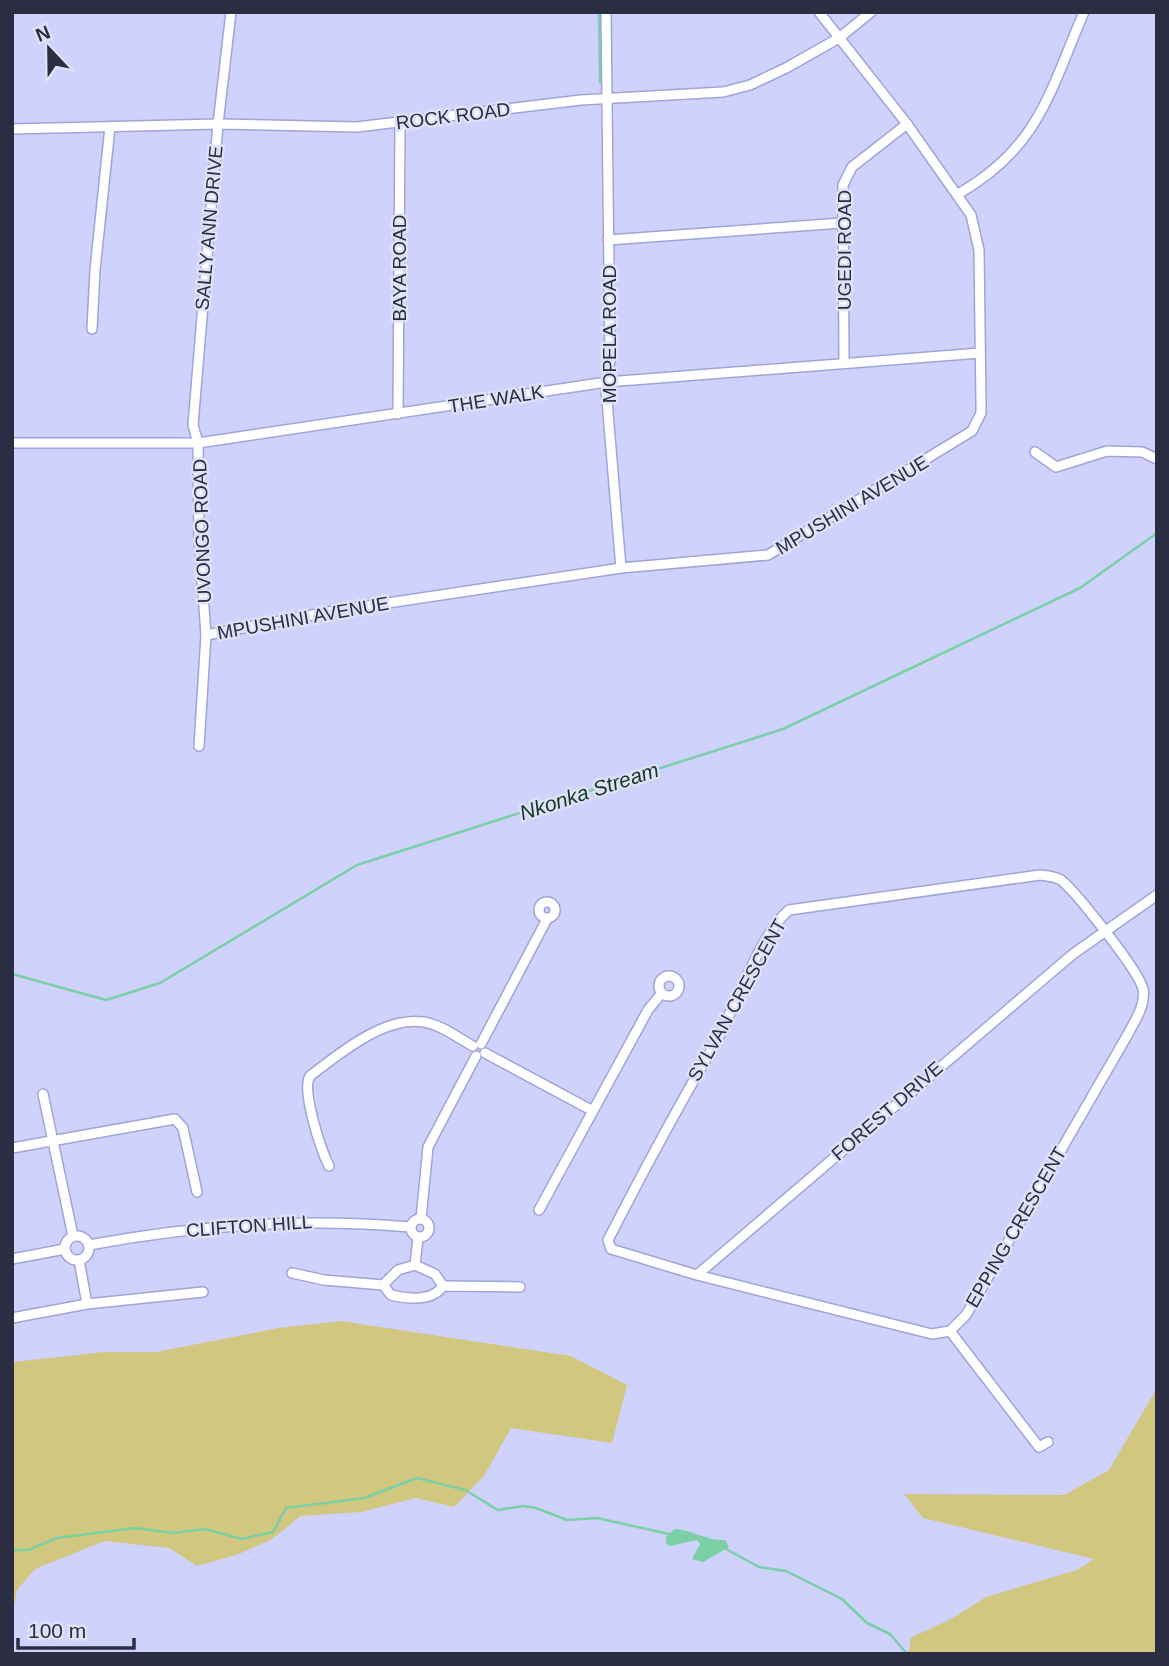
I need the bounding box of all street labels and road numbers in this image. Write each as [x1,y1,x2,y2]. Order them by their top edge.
street label: ROCK ROAD [395,99,511,133]
street label: SALLY ANN DRIVE [191,145,227,311]
street label: UGEDI ROAD [834,190,855,310]
street label: BAYA ROAD [389,215,410,322]
street label: MOPELA ROAD [599,265,620,403]
street label: THE WALK [447,381,546,417]
street label: MPUSHINI AVENUE [772,451,932,559]
street label: UVONGO ROAD [189,458,215,604]
street label: MPUSHINI AVENUE [216,593,390,643]
street label: SYLVAN CRESCENT [684,915,790,1085]
street label: FOREST DRIVE [827,1057,947,1165]
street label: EPPING CRESCENT [962,1143,1071,1311]
street label: CLIFTON HILL [185,1211,313,1241]

